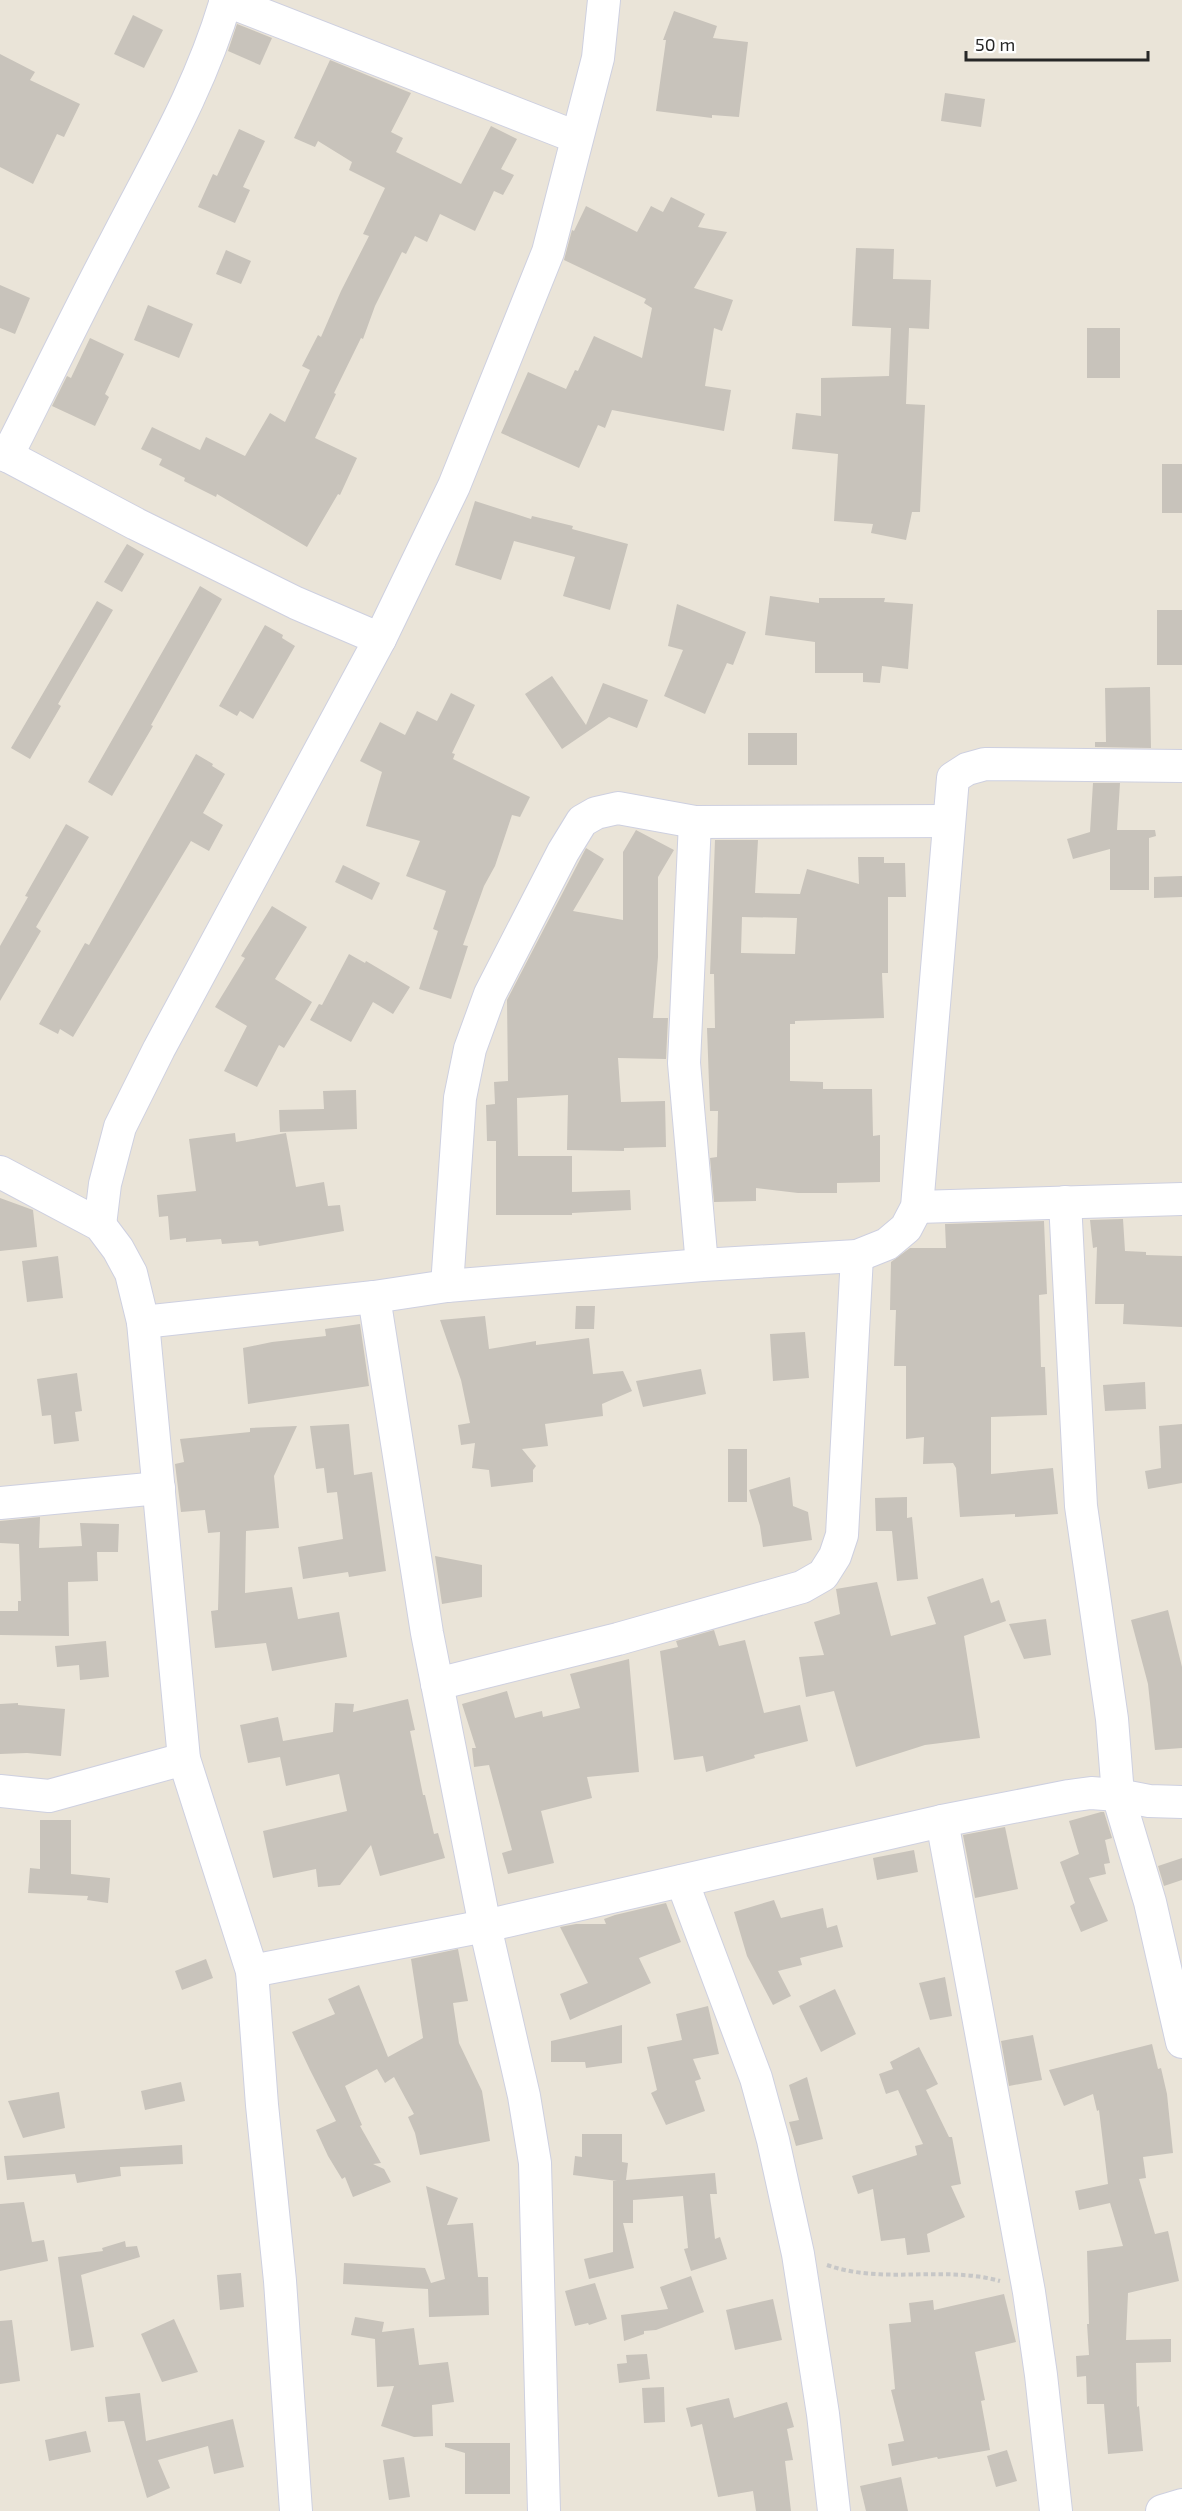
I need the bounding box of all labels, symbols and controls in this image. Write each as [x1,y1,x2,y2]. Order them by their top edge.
scale bar [966,24,1148,62]
text: 50 m [975,33,1015,55]

